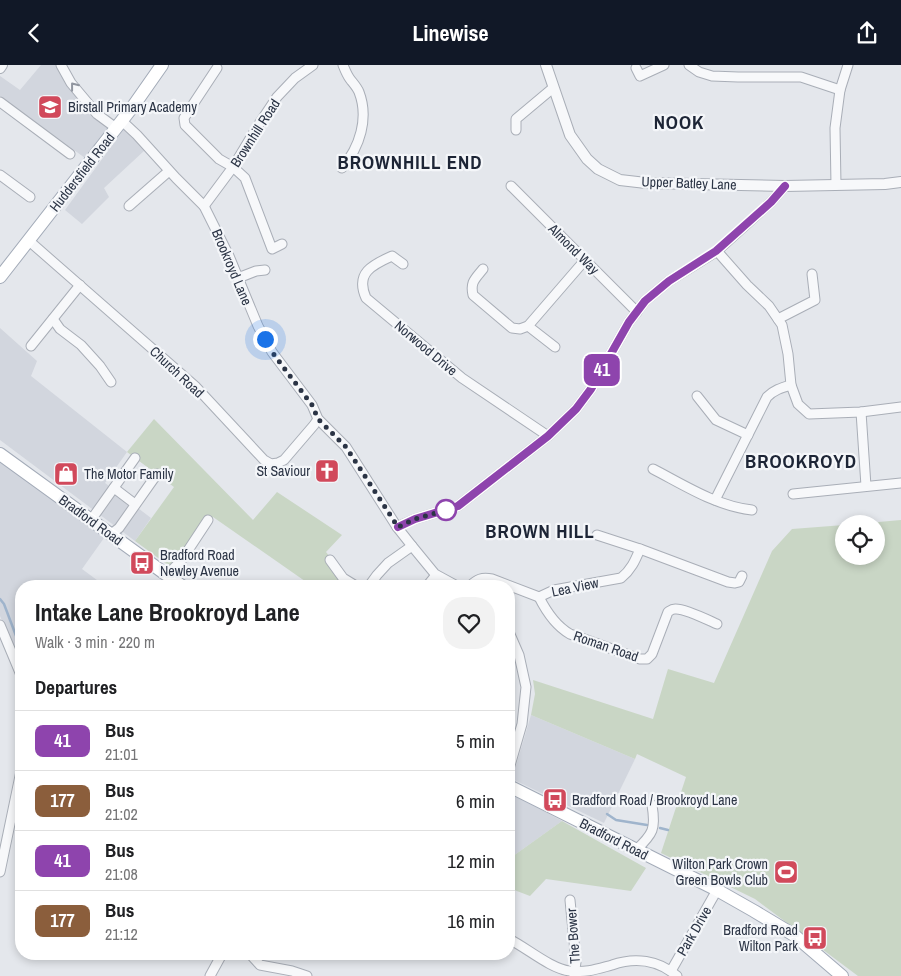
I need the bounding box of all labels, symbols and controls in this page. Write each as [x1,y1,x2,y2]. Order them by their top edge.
text: Linewise [412,18,489,48]
icon: back [20,19,48,47]
icon: share [853,19,881,47]
one-way arrow [71,82,80,92]
school or university icon: Birstall Primary Academy [37,94,63,120]
street label: Brownhill Road [226,95,284,171]
place label: Birstall Primary Academy [68,98,197,116]
district label: NOOK [654,109,704,135]
street label: Huddersfield Road [45,129,119,215]
district label: BROWNHILL END [337,149,483,175]
street label: Upper Batley Lane [641,172,737,194]
street label: Almond Way [544,219,603,278]
street label: Brookroyd Lane [208,226,256,308]
street label: Norwood Drive [391,316,461,380]
your location [253,327,278,352]
street label: Church Road [146,342,208,402]
line badge: 41 [580,354,624,386]
text: 41 [594,357,610,382]
district label: BROOKROYD [745,448,857,474]
church icon: St Saviour [314,458,340,484]
shop icon: The Motor Family [53,461,79,487]
place label: St Saviour [256,462,310,480]
place label: The Motor Family [84,465,174,483]
street label: Bradford Road [56,491,126,549]
unlabelled marker [435,499,457,521]
map controls [835,515,885,565]
button: locate [835,515,885,565]
district label: BROWN HILL [485,518,595,544]
place label: Bradford Road Newley Avenue [160,546,239,580]
bus stop icon: Bradford Road Newley Avenue [129,550,155,576]
street label: Lea View [550,573,601,601]
text: Intake Lane Brookroyd Lane [35,596,300,628]
button: heart [443,597,495,649]
street label: Roman Road [571,626,641,666]
text: Walk · 3 min · 220 m [35,631,155,653]
text: Departures [35,674,117,700]
text: Bus [105,717,134,743]
text: 41 [54,728,71,753]
text: 5 min [456,728,495,754]
text: 21:01 [105,743,138,765]
text: Bus [105,777,134,803]
bus stop icon: Bradford Road / Brookroyd Lane [542,787,568,813]
text: 177 [50,788,75,813]
text: 6 min [456,788,495,814]
place label: Bradford Road / Brookroyd Lane [572,791,737,809]
text: 21:02 [105,803,138,825]
street label: Bradford Road [577,814,651,864]
text: Bus [105,837,134,863]
text: 41 [54,848,71,873]
text: 12 min [447,848,495,874]
place label: Wilton Park Crown Green Bowls Club [672,855,768,889]
sports icon: Wilton Park Crown Green Bowls Club [773,859,799,885]
text: 21:08 [105,863,138,885]
text: Bus [105,897,134,923]
street label: Park Drive [673,903,715,959]
text: 177 [50,908,75,933]
text: 16 min [447,908,495,934]
street label: The Bower [562,908,584,964]
place label: Bradford Road Wilton Park [723,921,798,955]
text: 21:12 [105,923,138,945]
bus stop icon: Bradford Road Wilton Park [802,925,828,951]

